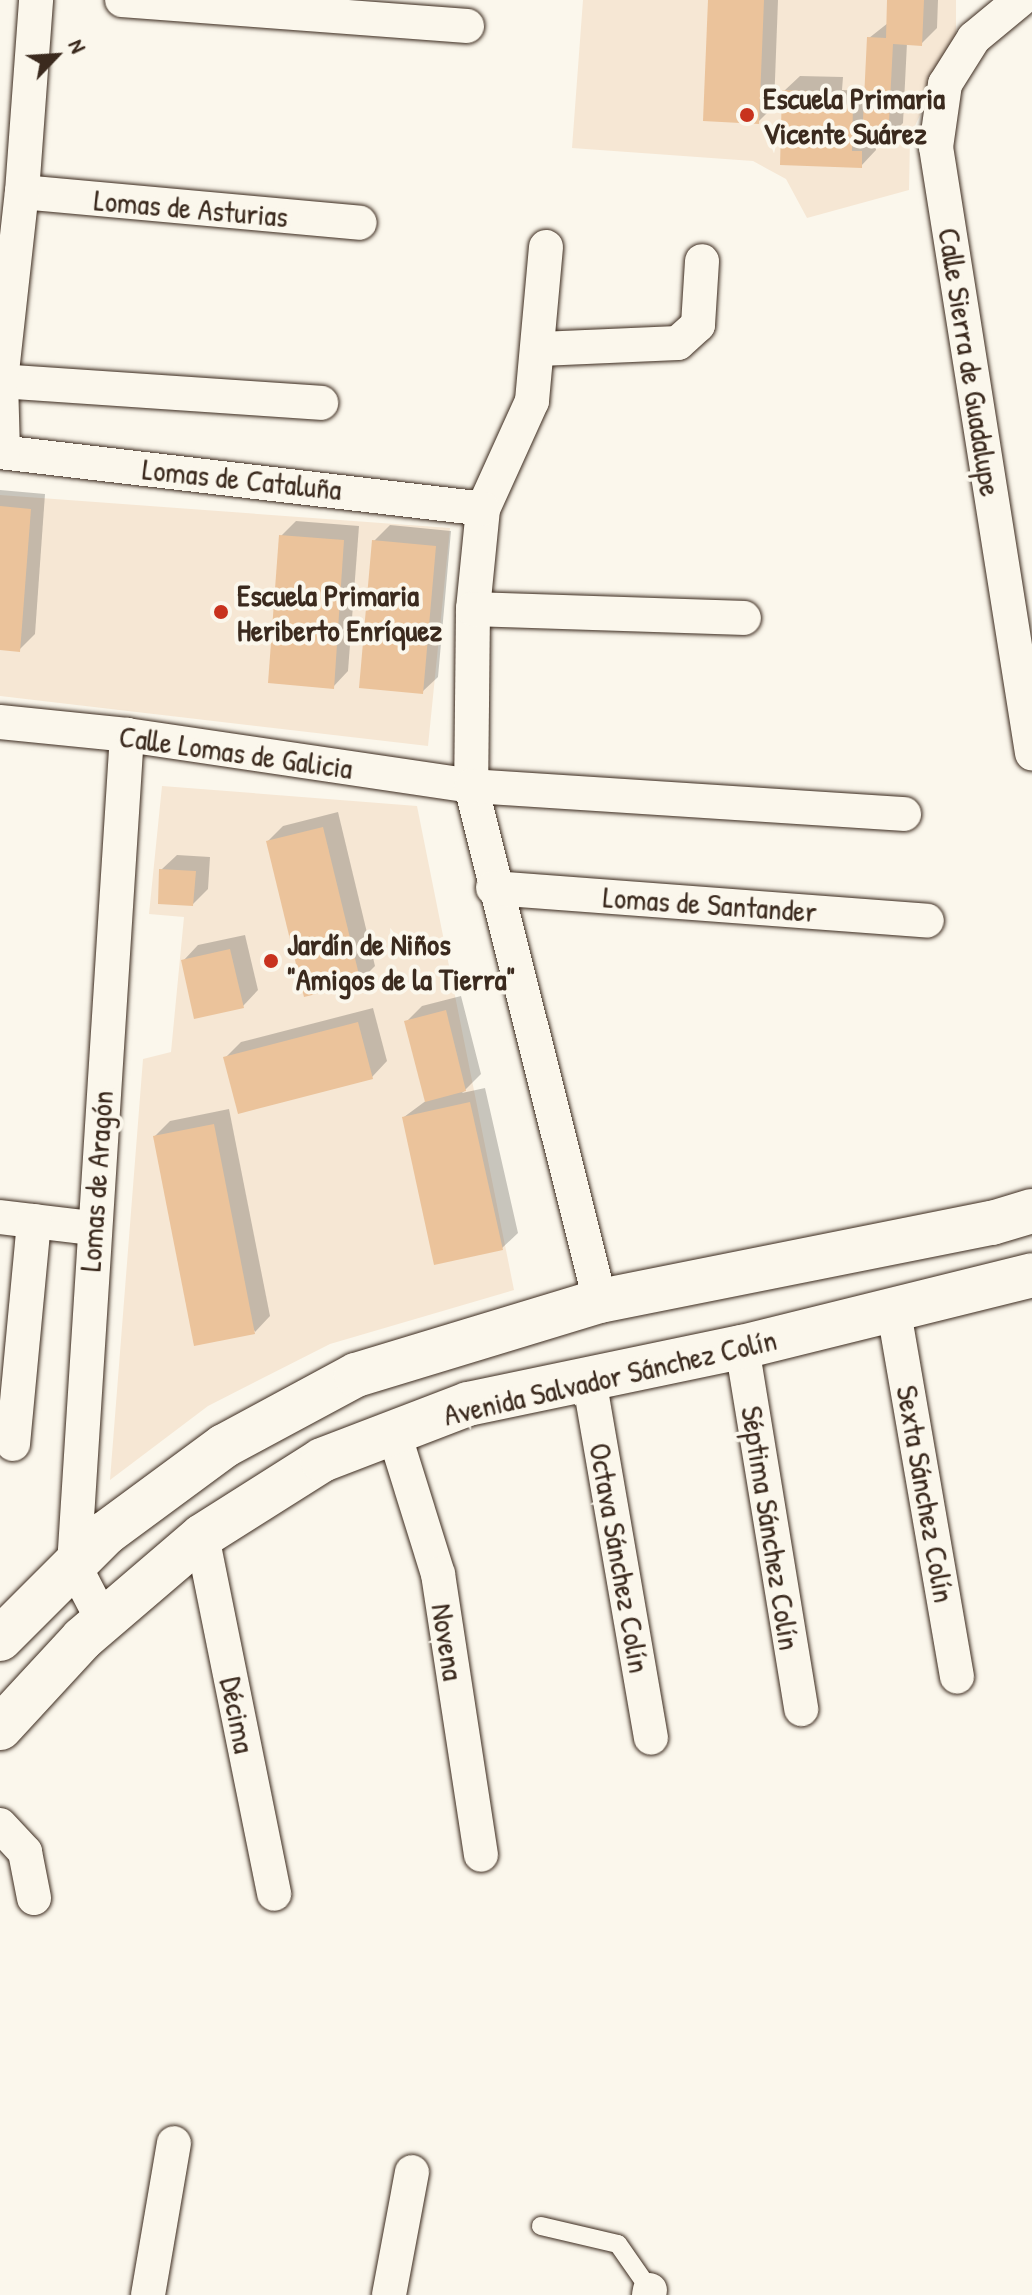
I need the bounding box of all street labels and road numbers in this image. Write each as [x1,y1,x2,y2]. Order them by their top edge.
street label: Lomas de Asturias [93,182,289,234]
street label: Calle Sierra de Guadalupe [931,225,1009,499]
street label: Lomas de Cataluña [141,451,343,507]
street label: Calle Lomas de Galicia [117,718,355,786]
street label: Lomas de Santander [602,879,818,929]
street label: Lomas de Aragón [72,1089,120,1273]
street label: Avenida Salvador Sánchez Colín [440,1321,780,1433]
street label: Sexta Sánchez Colín [889,1383,963,1605]
street label: Séptima Sánchez Colín [734,1403,808,1653]
street label: Octava Sánchez Colín [582,1440,658,1676]
street label: Novena [424,1601,472,1683]
street label: Décima [213,1674,263,1756]

